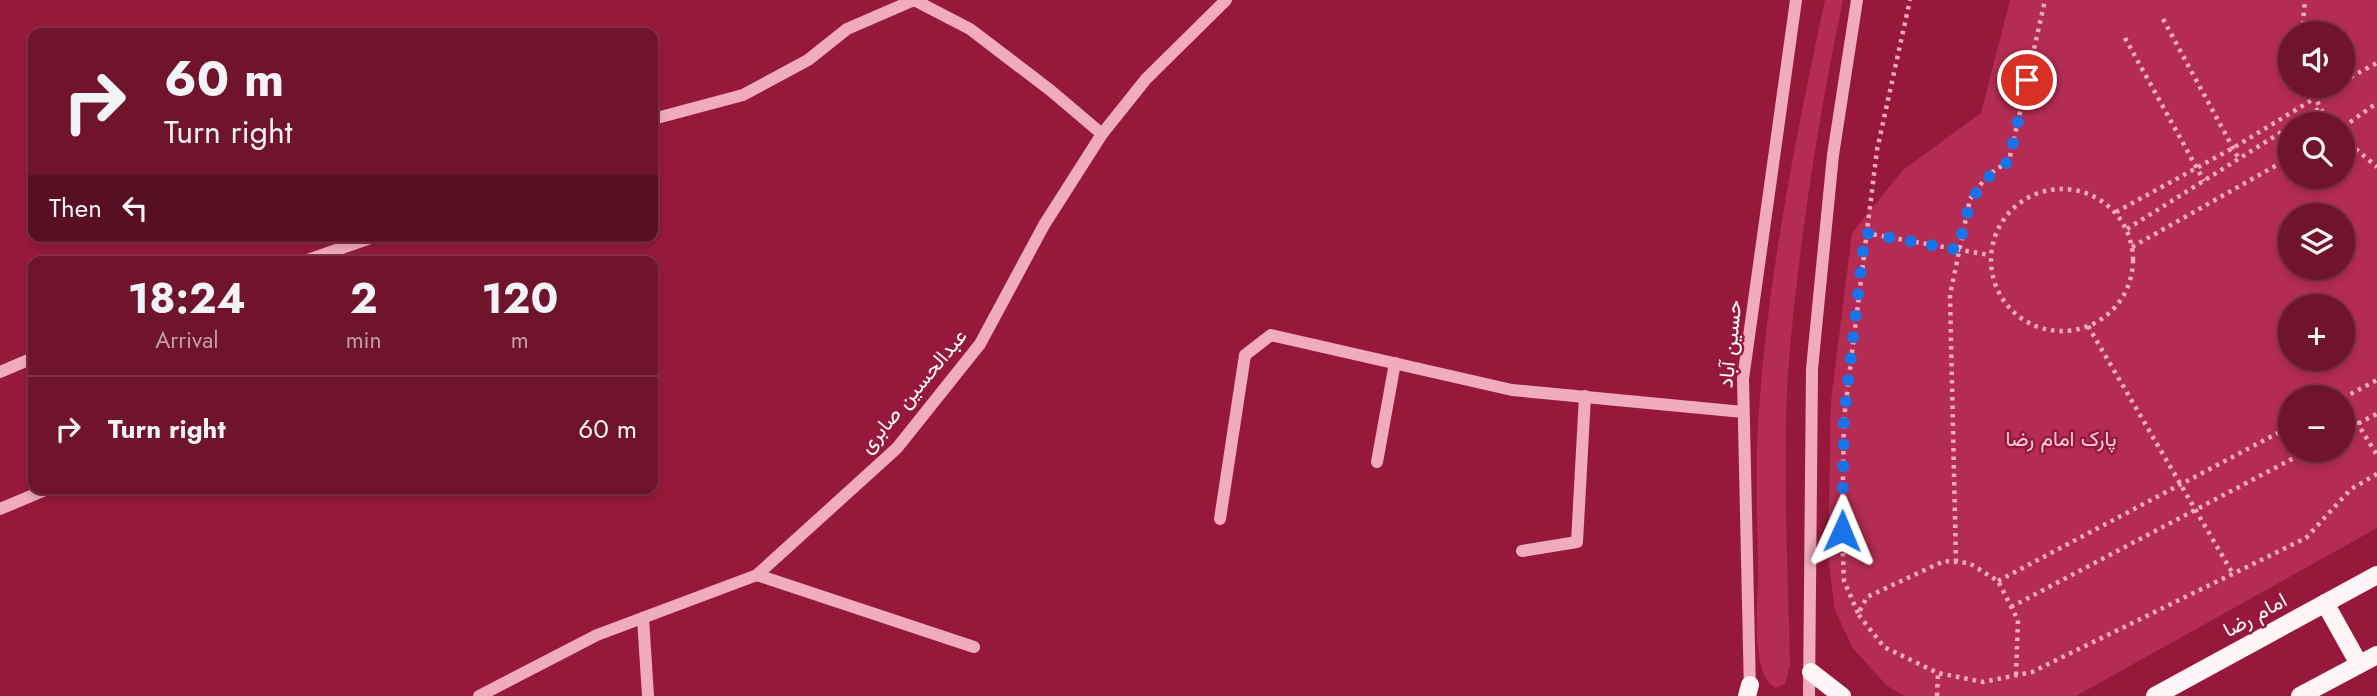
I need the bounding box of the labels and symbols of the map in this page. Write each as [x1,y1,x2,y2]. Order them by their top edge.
pin [1997,50,2057,110]
street label: حسین آباد [1710,299,1750,389]
street label: عبدالحسین صابری [852,322,974,460]
park label: پارک امام رضا [2006,424,2116,454]
position arrow [1805,494,1879,568]
street label: امام رضا [2218,585,2292,645]

